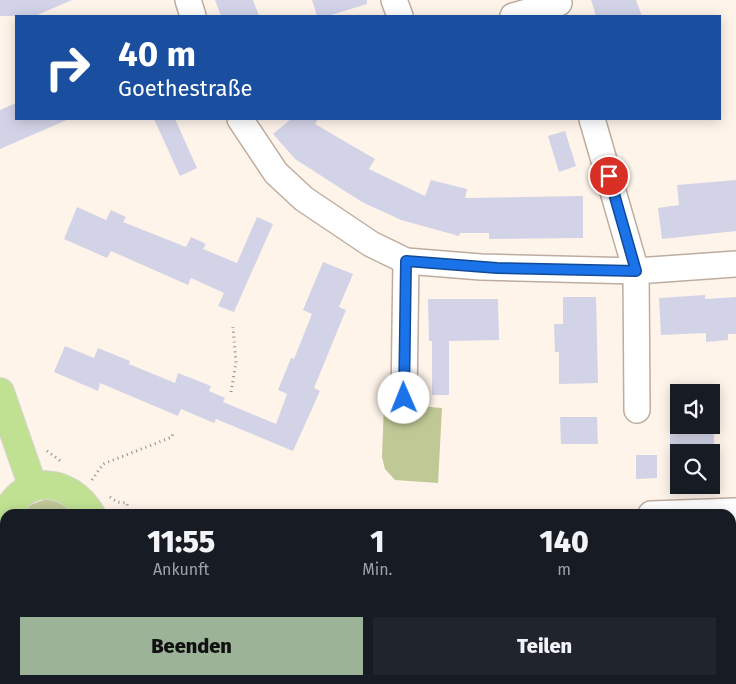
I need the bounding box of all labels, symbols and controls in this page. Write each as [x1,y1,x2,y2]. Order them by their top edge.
text: 40 m [118,33,196,75]
icon: right [35,35,100,100]
text: Goethestraße [118,75,253,102]
pin [588,155,630,197]
icon: arrive [595,162,623,190]
position arrow [377,371,429,423]
map controls [670,384,720,494]
button: sound [670,384,720,434]
button: search [670,444,720,494]
text: 11:55 [147,524,215,560]
text: 1 [370,524,384,560]
text: 140 [540,524,589,560]
text: Ankunft [153,560,209,579]
text: Min. [362,560,392,579]
text: m [557,560,571,579]
button: Beenden [20,617,363,675]
button: Teilen [373,617,716,675]

